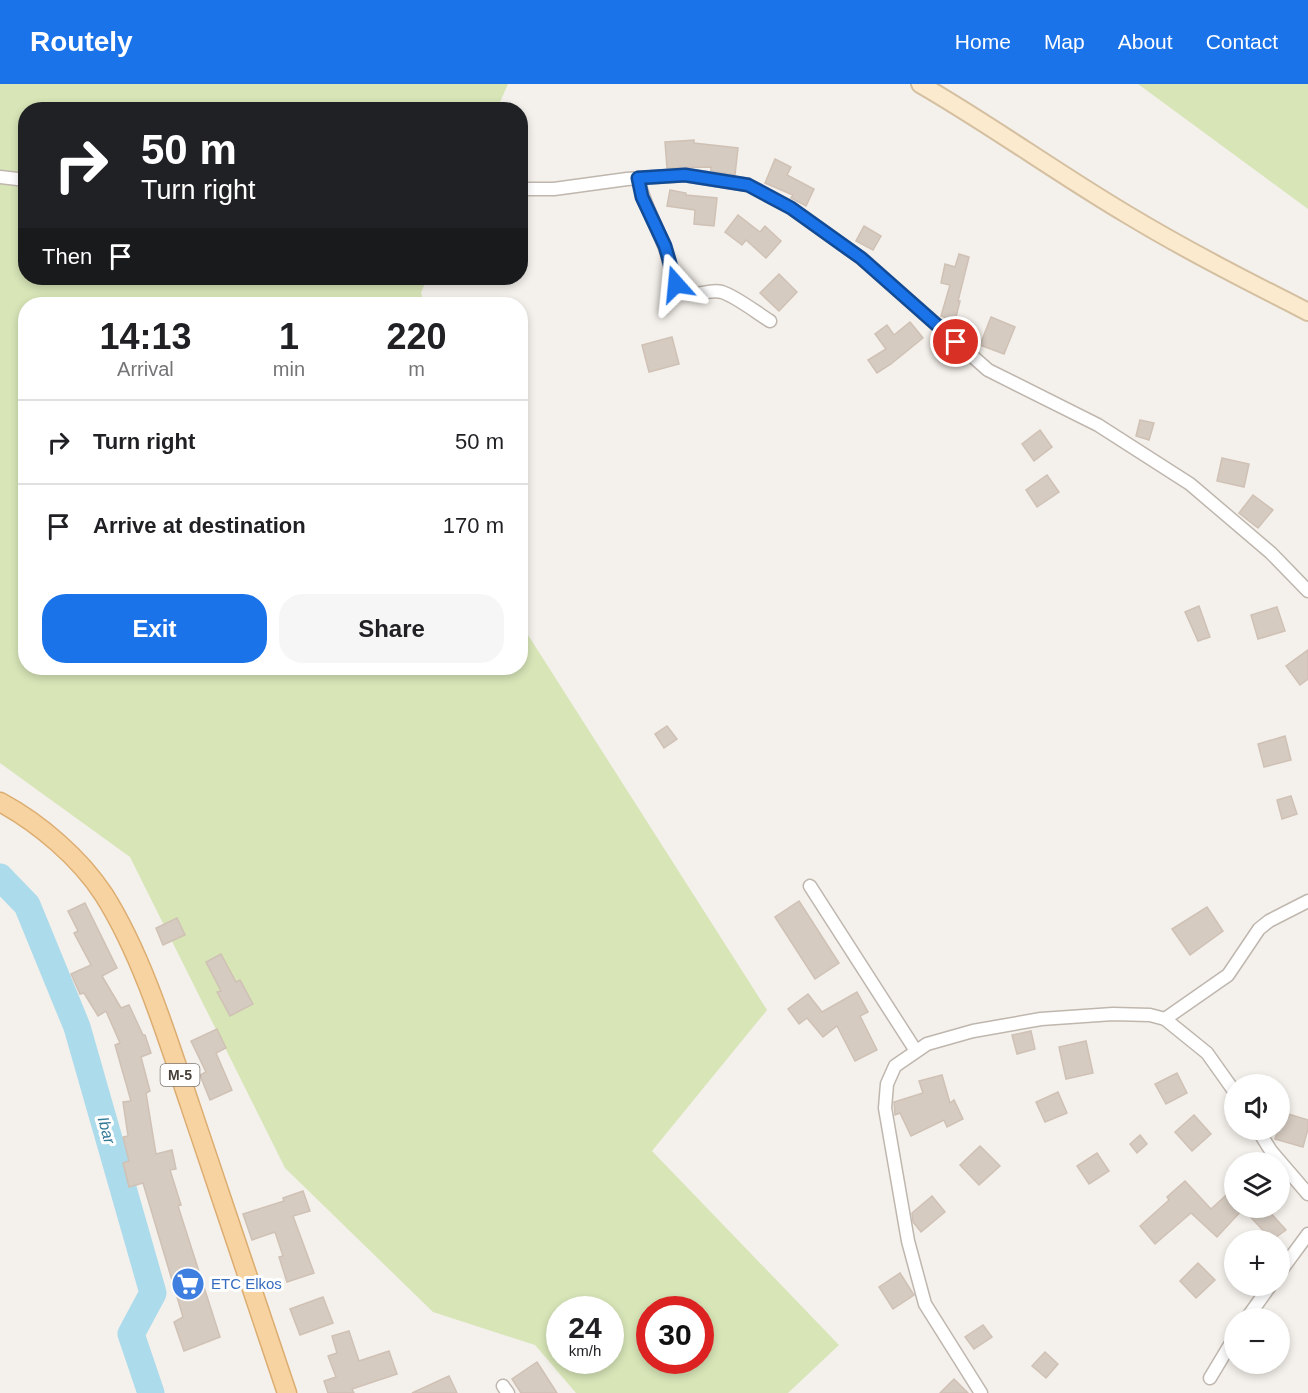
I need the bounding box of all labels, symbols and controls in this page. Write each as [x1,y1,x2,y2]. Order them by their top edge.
text: Routely [30,26,133,57]
text: Home [955,30,1011,53]
text: Map [1044,30,1085,53]
text: About [1118,30,1173,53]
text: Contact [1206,30,1278,53]
icon: right [42,126,120,204]
text: 50 m [141,126,237,173]
text: Turn right [141,175,256,205]
icon: arrive [104,240,137,273]
text: Then [42,244,92,269]
position arrow [644,252,708,316]
text: 14:13 [99,316,191,357]
text: 1 [279,316,299,357]
text: 220 [386,316,447,357]
pin [930,316,981,367]
icon: arrive [939,325,972,358]
text: Arrival [117,358,174,380]
text: min [273,358,305,380]
text: m [408,358,425,380]
icon: right [42,426,75,459]
text: Turn right [93,429,195,454]
text: 50 m [455,429,504,454]
icon: arrive [42,510,75,543]
text: Arrive at destination [93,513,306,538]
text: 170 m [443,513,504,538]
button: Exit [42,594,267,663]
button: Share [279,594,504,663]
road number: M-5 [160,1064,200,1086]
map controls [1224,1074,1290,1374]
button: sound [1224,1074,1290,1140]
water label: Ibar [95,1115,119,1146]
button: layers [1224,1152,1290,1218]
button: + [1224,1230,1290,1296]
supermarket icon: ETC Elkos [170,1266,206,1302]
place label: ETC Elkos [211,1275,282,1292]
speed limit sign: 30 [636,1296,714,1374]
button: − [1224,1308,1290,1374]
text: 24 [568,1311,602,1344]
text: km/h [569,1342,601,1359]

